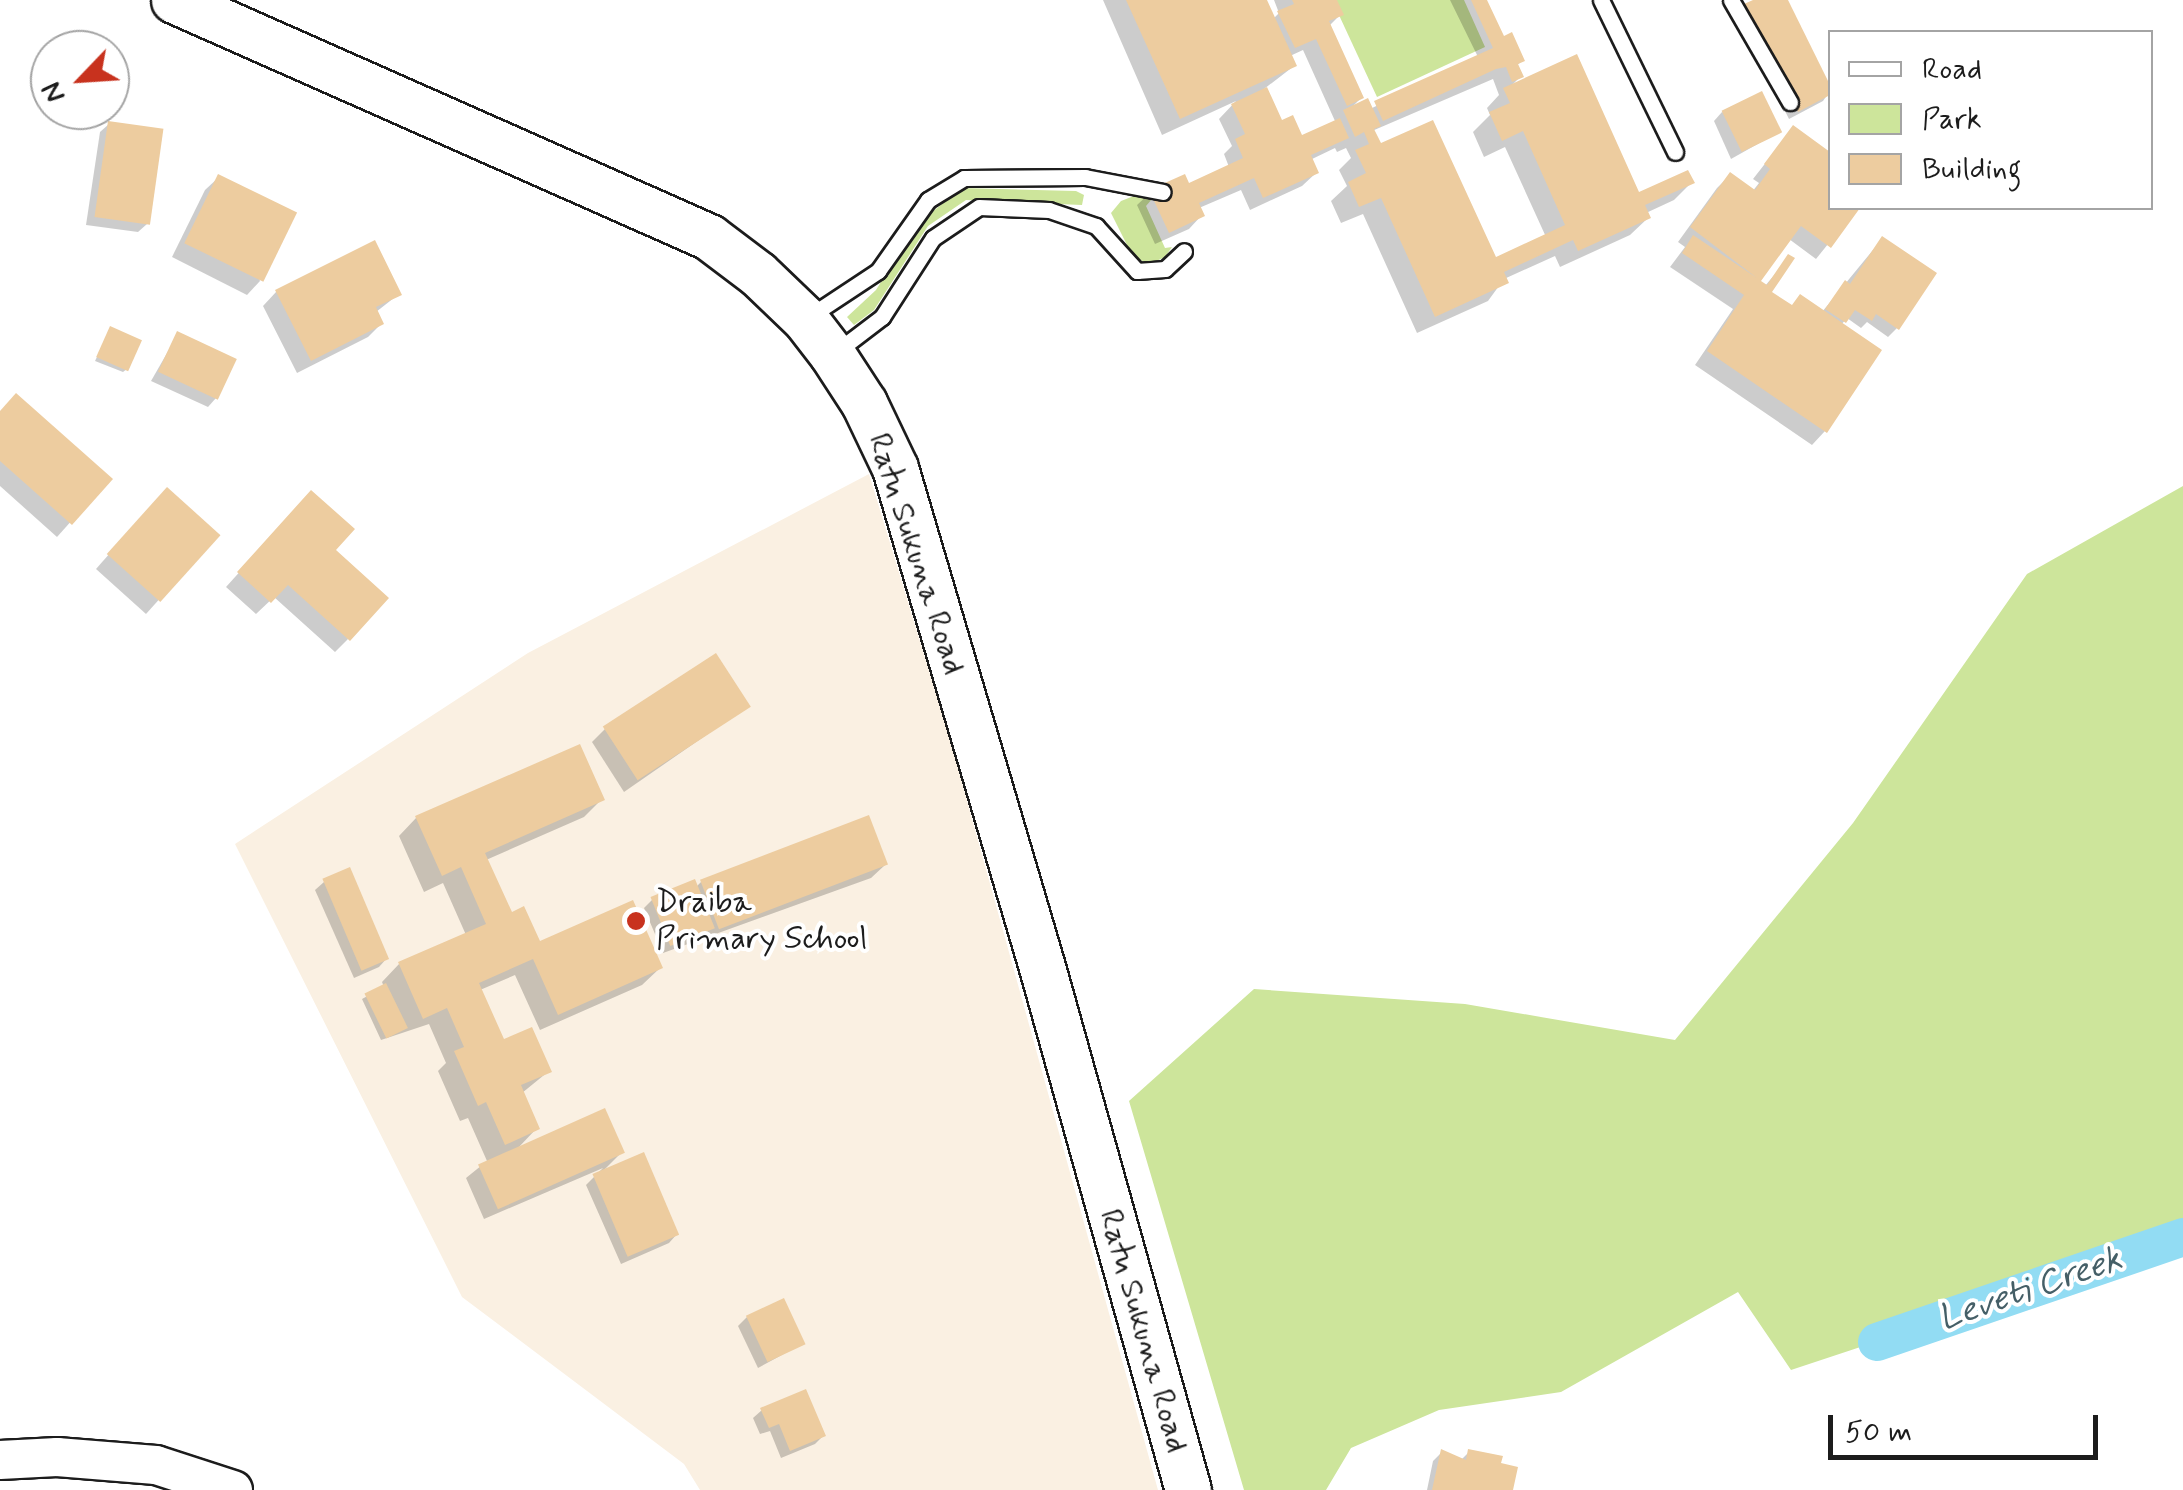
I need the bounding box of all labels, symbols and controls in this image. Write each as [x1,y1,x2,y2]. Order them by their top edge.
north arrow [30,30,130,130]
legend [1828,30,2153,210]
text: Road [1922,50,1982,89]
text: N [33,76,75,108]
text: Park [1922,100,1982,139]
text: Building [1922,150,2021,189]
street label: Ratu Sukuna Road [859,429,973,679]
place label: Draiba Primary School [656,884,867,959]
marker: Draiba Primary School [625,910,647,932]
street label: Ratu Sukuna Road [1090,1205,1196,1457]
water label: Leveti Creek [1933,1238,2127,1340]
scale bar [1833,1395,2103,1457]
text: 50 m [1845,1413,1912,1452]

